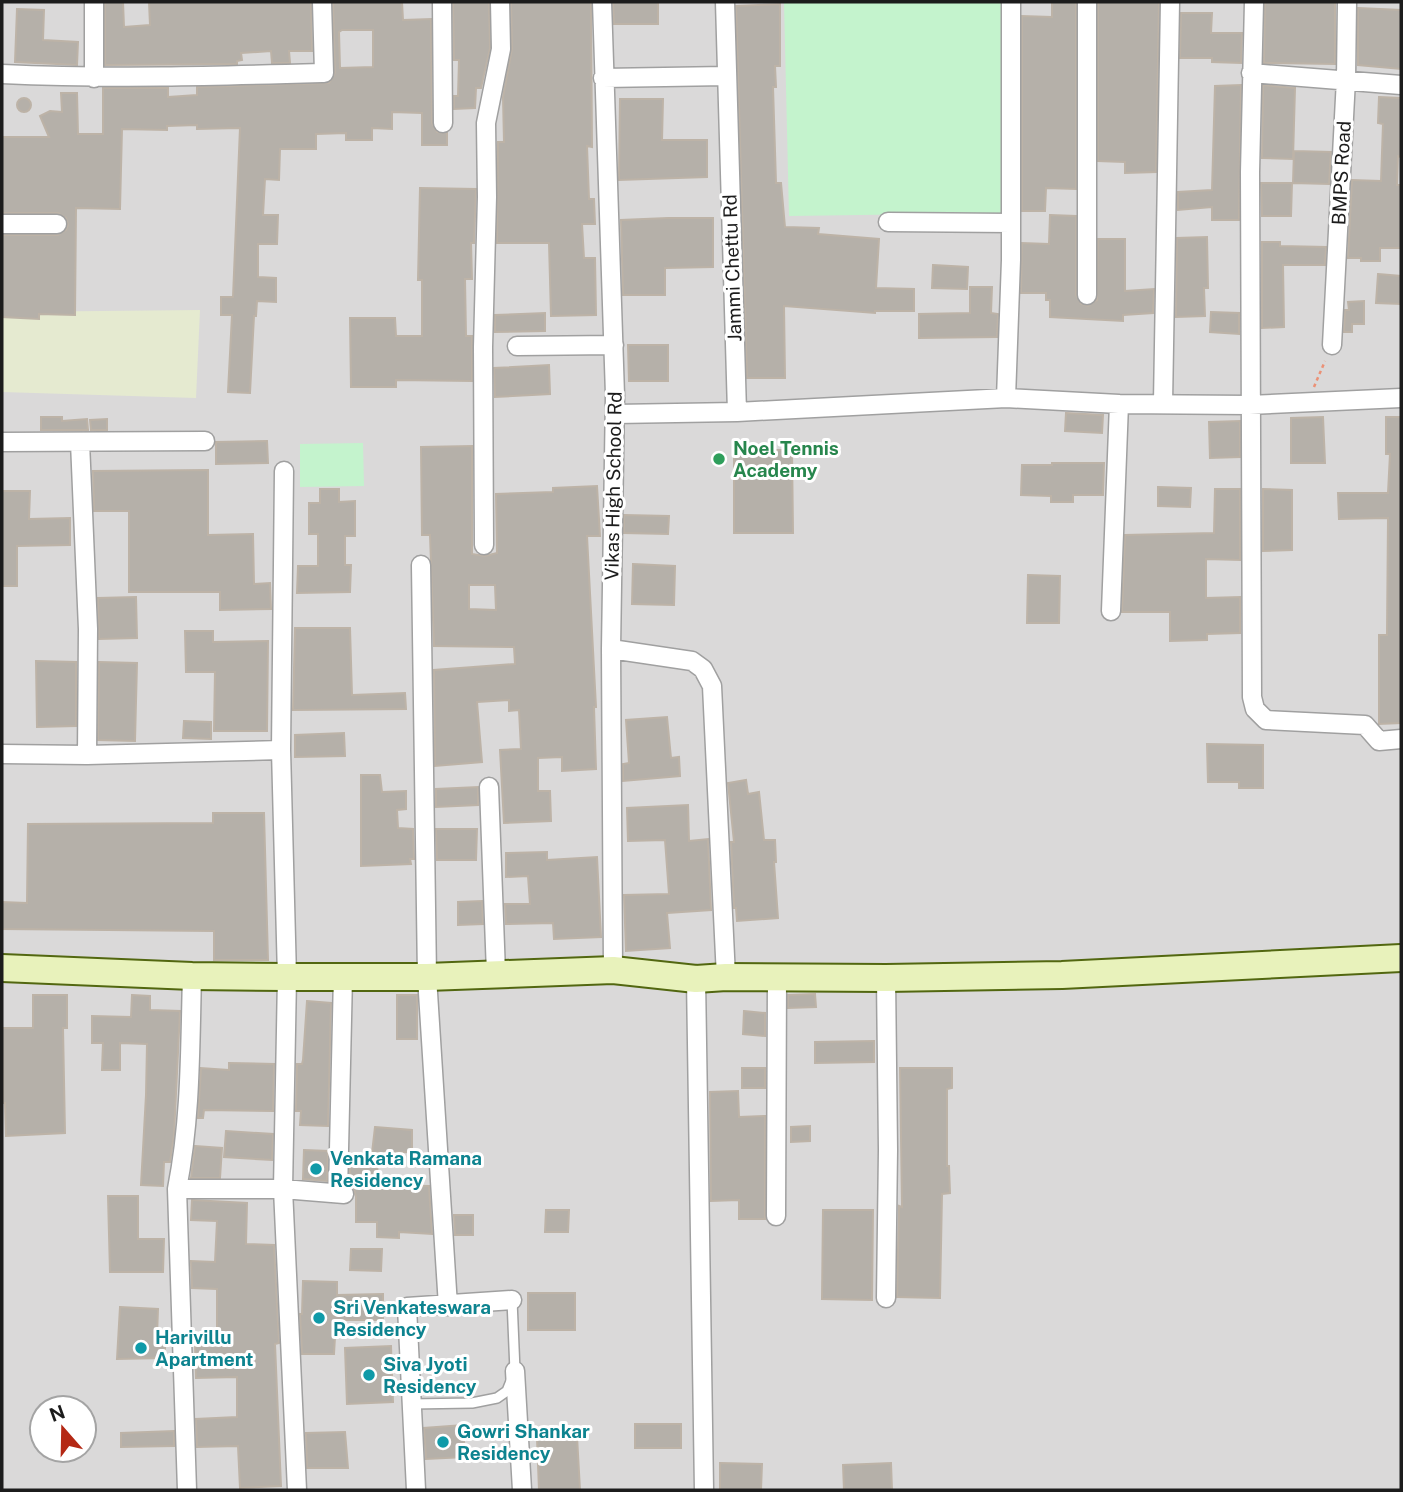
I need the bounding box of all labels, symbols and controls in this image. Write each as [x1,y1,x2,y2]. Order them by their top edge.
street label: BMPS Road [1327,120,1355,226]
street label: Jammi Chettu Rd [718,194,746,342]
street label: Vikas High School Rd [600,391,626,581]
place label: Noel Tennis Academy [733,437,839,481]
marker: Noel Tennis Academy [711,451,727,467]
place label: Venkata Ramana Residency [330,1147,482,1191]
marker: Venkata Ramana Residency [308,1161,324,1177]
place label: Sri Venkateswara Residency [333,1296,491,1340]
marker: Sri Venkateswara Residency [311,1310,327,1326]
place label: Harivillu Apartment [155,1326,254,1370]
marker: Harivillu Apartment [133,1340,149,1356]
place label: Siva Jyoti Residency [383,1353,477,1397]
marker: Siva Jyoti Residency [361,1367,377,1383]
north arrow [28,1394,98,1464]
text: N [46,1400,68,1426]
place label: Gowri Shankar Residency [457,1420,590,1464]
marker: Gowri Shankar Residency [435,1434,451,1450]

